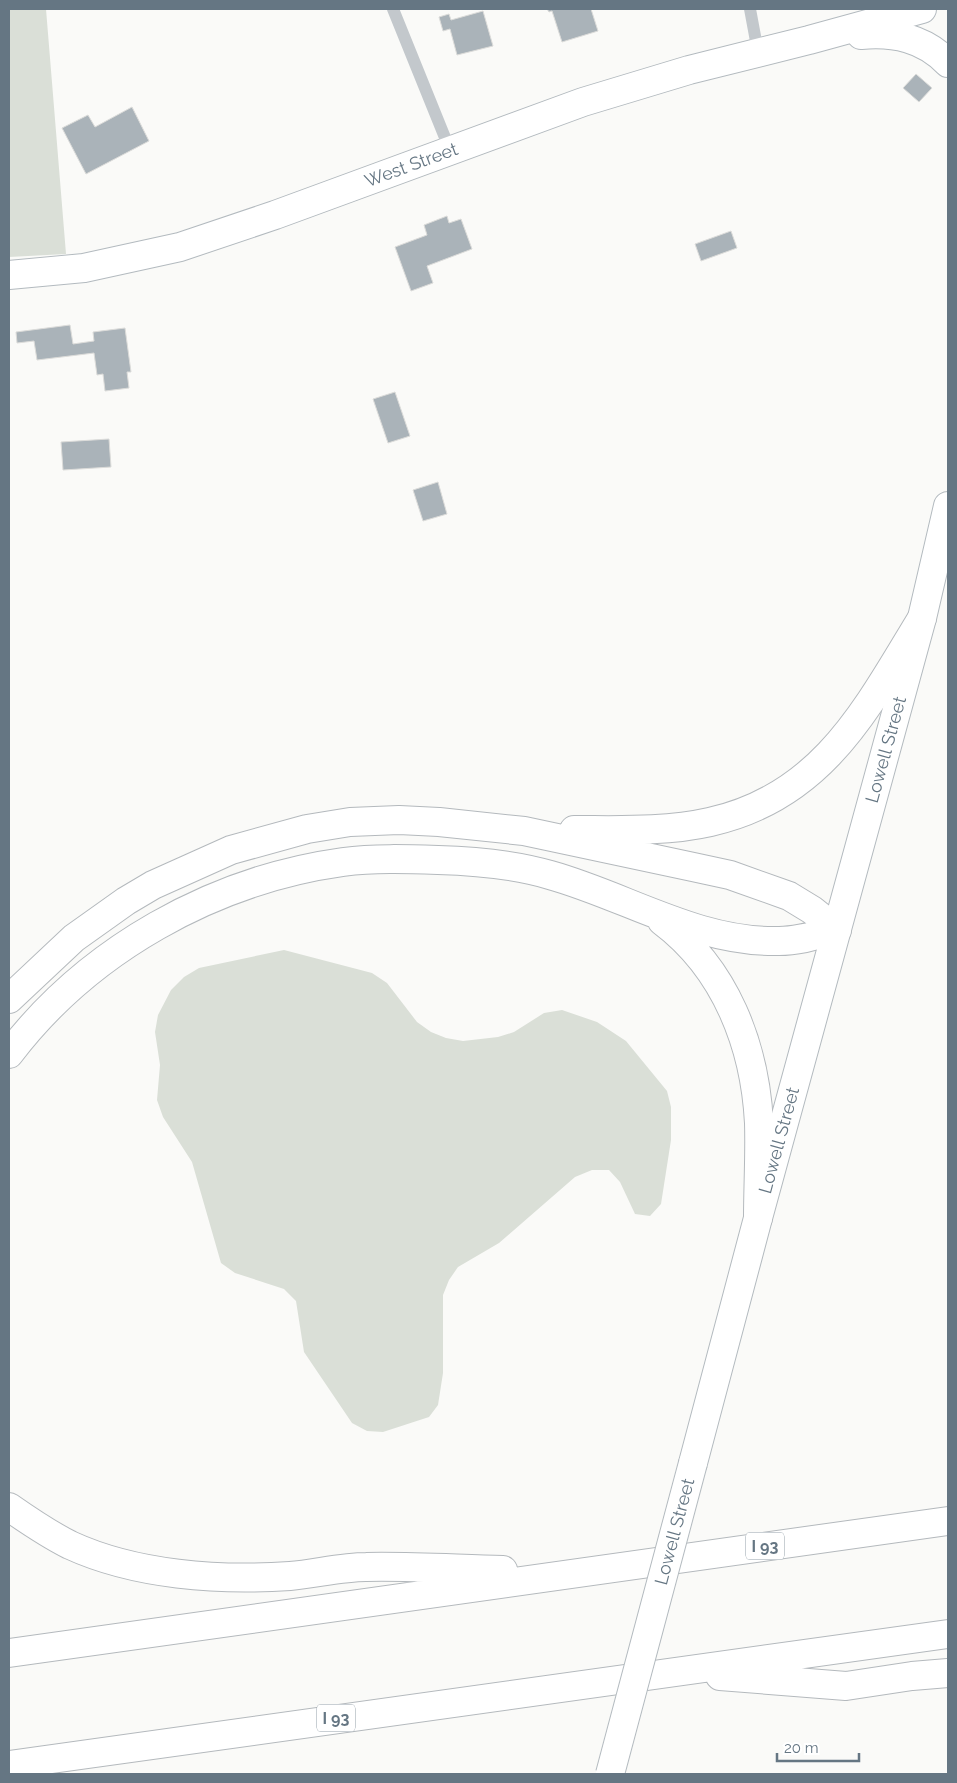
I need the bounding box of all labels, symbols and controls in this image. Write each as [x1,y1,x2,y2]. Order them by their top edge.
street label: West Street [362,138,460,191]
street label: Lowell Street [861,694,910,805]
street label: Lowell Street [754,1085,803,1196]
street label: Lowell Street [650,1476,698,1587]
road number: I 93 [746,1532,784,1560]
road number: I 93 [317,1705,355,1732]
scale bar [777,1730,860,1762]
text: 20 m [784,1739,819,1757]

